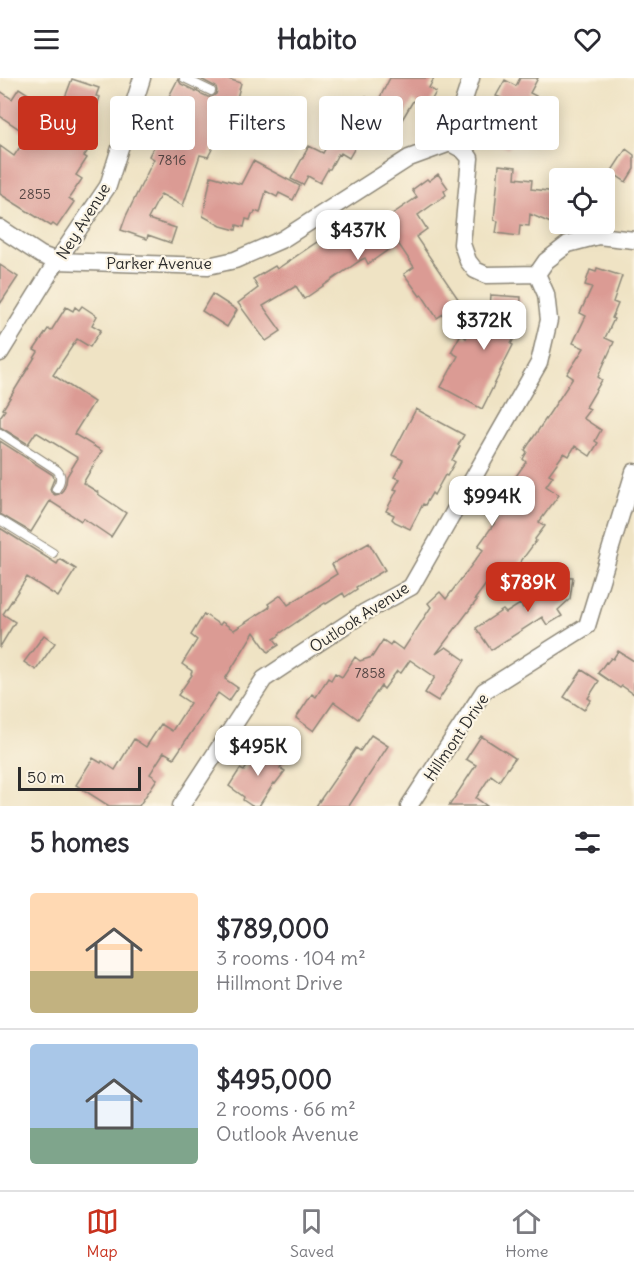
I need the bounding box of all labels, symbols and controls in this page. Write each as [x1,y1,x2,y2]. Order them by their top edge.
text: Habito [277,22,357,56]
icon: menu [30,23,63,56]
icon: heart [571,23,604,56]
chip: Buy [18,96,98,150]
chip: Rent [110,96,195,150]
chip: Filters [207,96,307,150]
chip: New [319,96,403,150]
chip: Apartment [415,96,559,150]
house number: 7816 [158,151,186,169]
map controls [549,168,615,234]
button: locate [549,168,615,234]
street label: Ney Avenue [52,179,114,263]
house number: 2855 [19,185,51,203]
pin: $437K [316,210,400,261]
text: $437K [330,217,386,242]
street label: Parker Avenue [106,253,212,273]
pin: $372K [442,300,526,351]
text: $372K [456,307,512,332]
pin: $994K [450,476,534,527]
text: $994K [463,483,521,508]
pin: $789K [486,562,570,613]
text: $789K [500,569,556,594]
street label: Outlook Avenue [306,577,412,657]
house number: 7858 [354,664,386,682]
street label: Hillmont Drive [419,689,493,785]
pin: $495K [216,726,300,777]
text: $495K [229,733,287,758]
scale bar [18,764,141,792]
text: 50 m [27,767,65,787]
text: 5 homes [30,826,129,859]
icon: filters [571,826,604,859]
text: $789,000 [216,912,329,945]
icon: home [78,917,150,989]
text: 3 rooms · 104 m² [216,945,366,970]
text: Hillmont Drive [216,970,343,995]
text: $495,000 [216,1063,332,1096]
icon: home [78,1068,150,1140]
text: 2 rooms · 66 m² [216,1096,356,1121]
text: Outlook Avenue [216,1121,359,1146]
tab: Map [86,1205,119,1261]
tab: Saved [290,1205,334,1261]
tab: Home [505,1205,548,1261]

